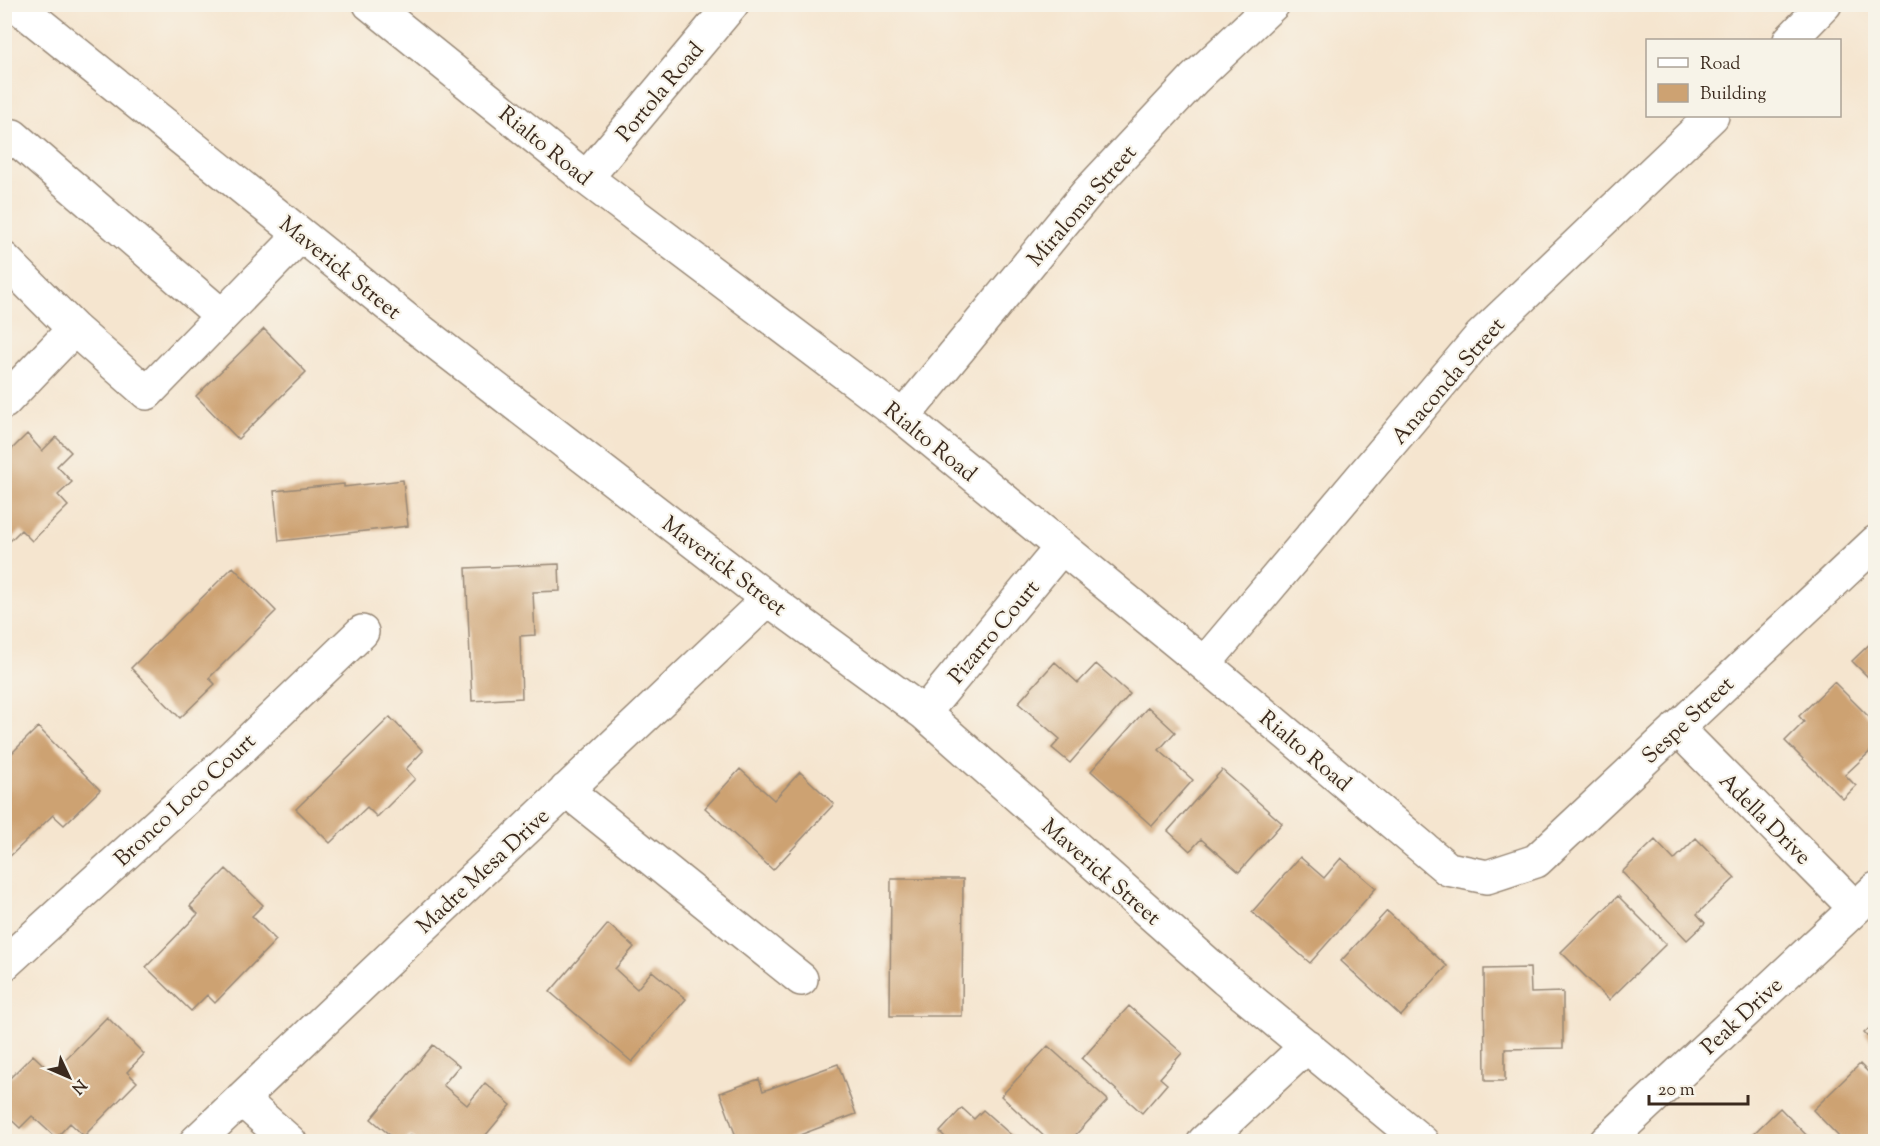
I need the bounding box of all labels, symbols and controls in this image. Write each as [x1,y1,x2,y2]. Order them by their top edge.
street label: Portola Road [610,36,713,150]
legend [1646,39,1841,117]
text: Road [1700,52,1740,78]
text: Building [1700,82,1766,108]
street label: Rialto Road [491,100,598,195]
street label: Miraloma Street [1021,139,1146,275]
street label: Maverick Street [271,210,407,329]
street label: Anaconda Street [1385,311,1514,453]
street label: Rialto Road [876,396,983,491]
street label: Maverick Street [654,510,793,625]
street label: Pizarro Court [942,574,1049,692]
street label: Sespe Street [1636,670,1743,772]
street label: Rialto Road [1251,704,1357,800]
street label: Bronco Loco Court [108,727,264,875]
street label: Adella Drive [1710,767,1817,874]
street label: Madre Mesa Drive [410,802,558,943]
street label: Maverick Street [1033,812,1167,934]
street label: Peak Drive [1695,971,1791,1063]
north arrow [39,1047,99,1107]
scale bar [1649,1068,1748,1106]
text: N [65,1073,91,1098]
text: 20 m [1658,1078,1695,1104]

